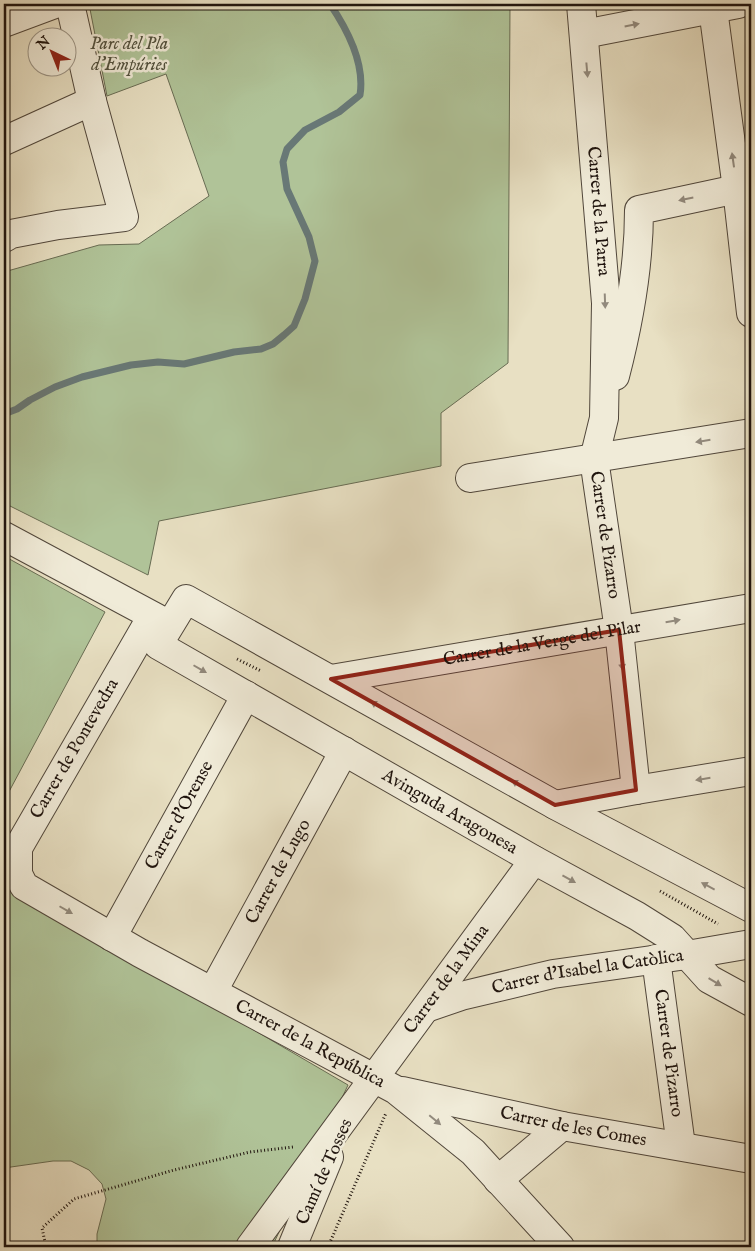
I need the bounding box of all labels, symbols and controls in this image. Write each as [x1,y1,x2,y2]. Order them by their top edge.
one-way arrow [624,20,640,28]
north arrow [28,28,78,78]
text: N [33,33,54,55]
park label: Parc del Pla d'Empúries [90,33,168,77]
one-way arrow [583,62,591,78]
street label: Carrer de la Parra [581,145,615,277]
one-way arrow [729,152,737,168]
one-way arrow [678,196,694,204]
one-way arrow [602,294,610,310]
one-way arrow [695,437,711,445]
street label: Carrer de Pizarro [584,470,626,601]
street label: Carrer de la Verge del Pilar [441,615,643,671]
one-way arrow [665,617,681,625]
one-way arrow [618,655,626,671]
one-way arrow [193,665,207,673]
street label: Carrer de Pontevedra [25,675,125,823]
one-way arrow [370,700,383,709]
street label: Carrer d'Orense [140,757,219,874]
street label: Avinguda Aragonesa [377,764,522,860]
one-way arrow [695,775,711,783]
one-way arrow [512,780,525,789]
street label: Carrer de Lugo [240,815,316,928]
one-way arrow [562,875,577,883]
one-way arrow [701,882,715,890]
one-way arrow [59,906,73,915]
street label: Carrer de la Mina [399,920,494,1039]
street label: Carrer d'Isabel la Catòlica [489,944,685,1000]
one-way arrow [709,977,722,986]
street label: Carrer de Pizarro [649,988,689,1119]
street label: Carrer de la República [231,994,389,1094]
street label: Carrer de les Comes [498,1101,648,1152]
street label: Camí de Tosses [291,1115,359,1229]
one-way arrow [428,1115,441,1126]

